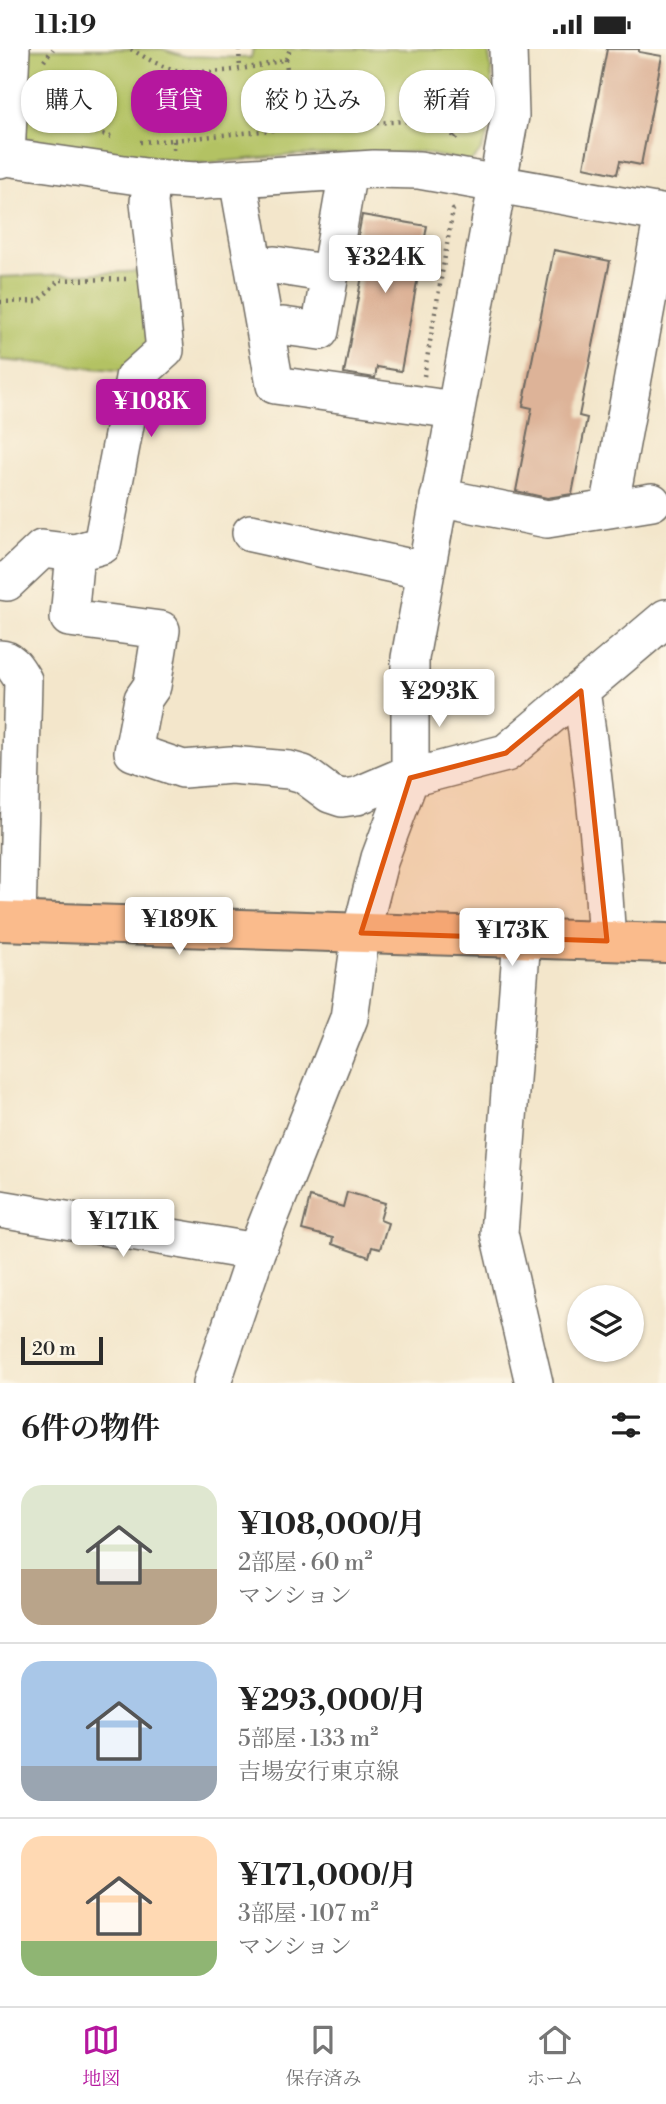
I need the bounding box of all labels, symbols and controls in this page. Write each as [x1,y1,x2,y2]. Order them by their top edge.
text: 11:19 [35,9,96,41]
chip: 購入 [21,70,117,133]
chip: 賃貸 [131,70,227,133]
chip: 絞り込み [241,70,385,133]
chip: 新着 [399,70,495,133]
pin: ¥324K [336,236,434,295]
text: ¥324K [345,244,425,272]
pin: ¥108K [102,379,200,439]
text: ¥108K [112,388,190,416]
pin: ¥293K [390,669,488,729]
text: ¥293K [400,678,478,706]
pin: ¥189K [130,897,228,957]
text: ¥189K [141,906,217,934]
pin: ¥173K [463,909,561,968]
text: ¥173K [475,917,549,945]
pin: ¥171K [74,1199,172,1259]
text: ¥171K [87,1208,159,1236]
map controls [567,1285,644,1362]
button: layers [567,1285,644,1362]
scale bar [21,1334,103,1366]
text: 20 m [32,1337,76,1361]
icon: filters [607,1406,645,1444]
text: 6件の物件 [21,1410,160,1448]
text: ¥108,000/月 [238,1506,426,1544]
icon: home [77,1513,161,1597]
text: 2部屋 · 60 m² [238,1549,373,1577]
text: マンション [238,1582,352,1610]
text: ¥293,000/月 [238,1682,427,1720]
icon: home [77,1689,161,1773]
text: 5部屋 · 133 m² [238,1725,378,1753]
text: 吉場安行東京線 [238,1758,399,1786]
text: ¥171,000/月 [238,1857,417,1895]
icon: home [77,1864,161,1948]
text: 3部屋 · 107 m² [238,1900,379,1928]
text: マンション [238,1933,352,1961]
tab: 地図 [82,2021,121,2091]
tab: 保存済み [285,2021,362,2091]
tab: ホーム [526,2021,584,2091]

